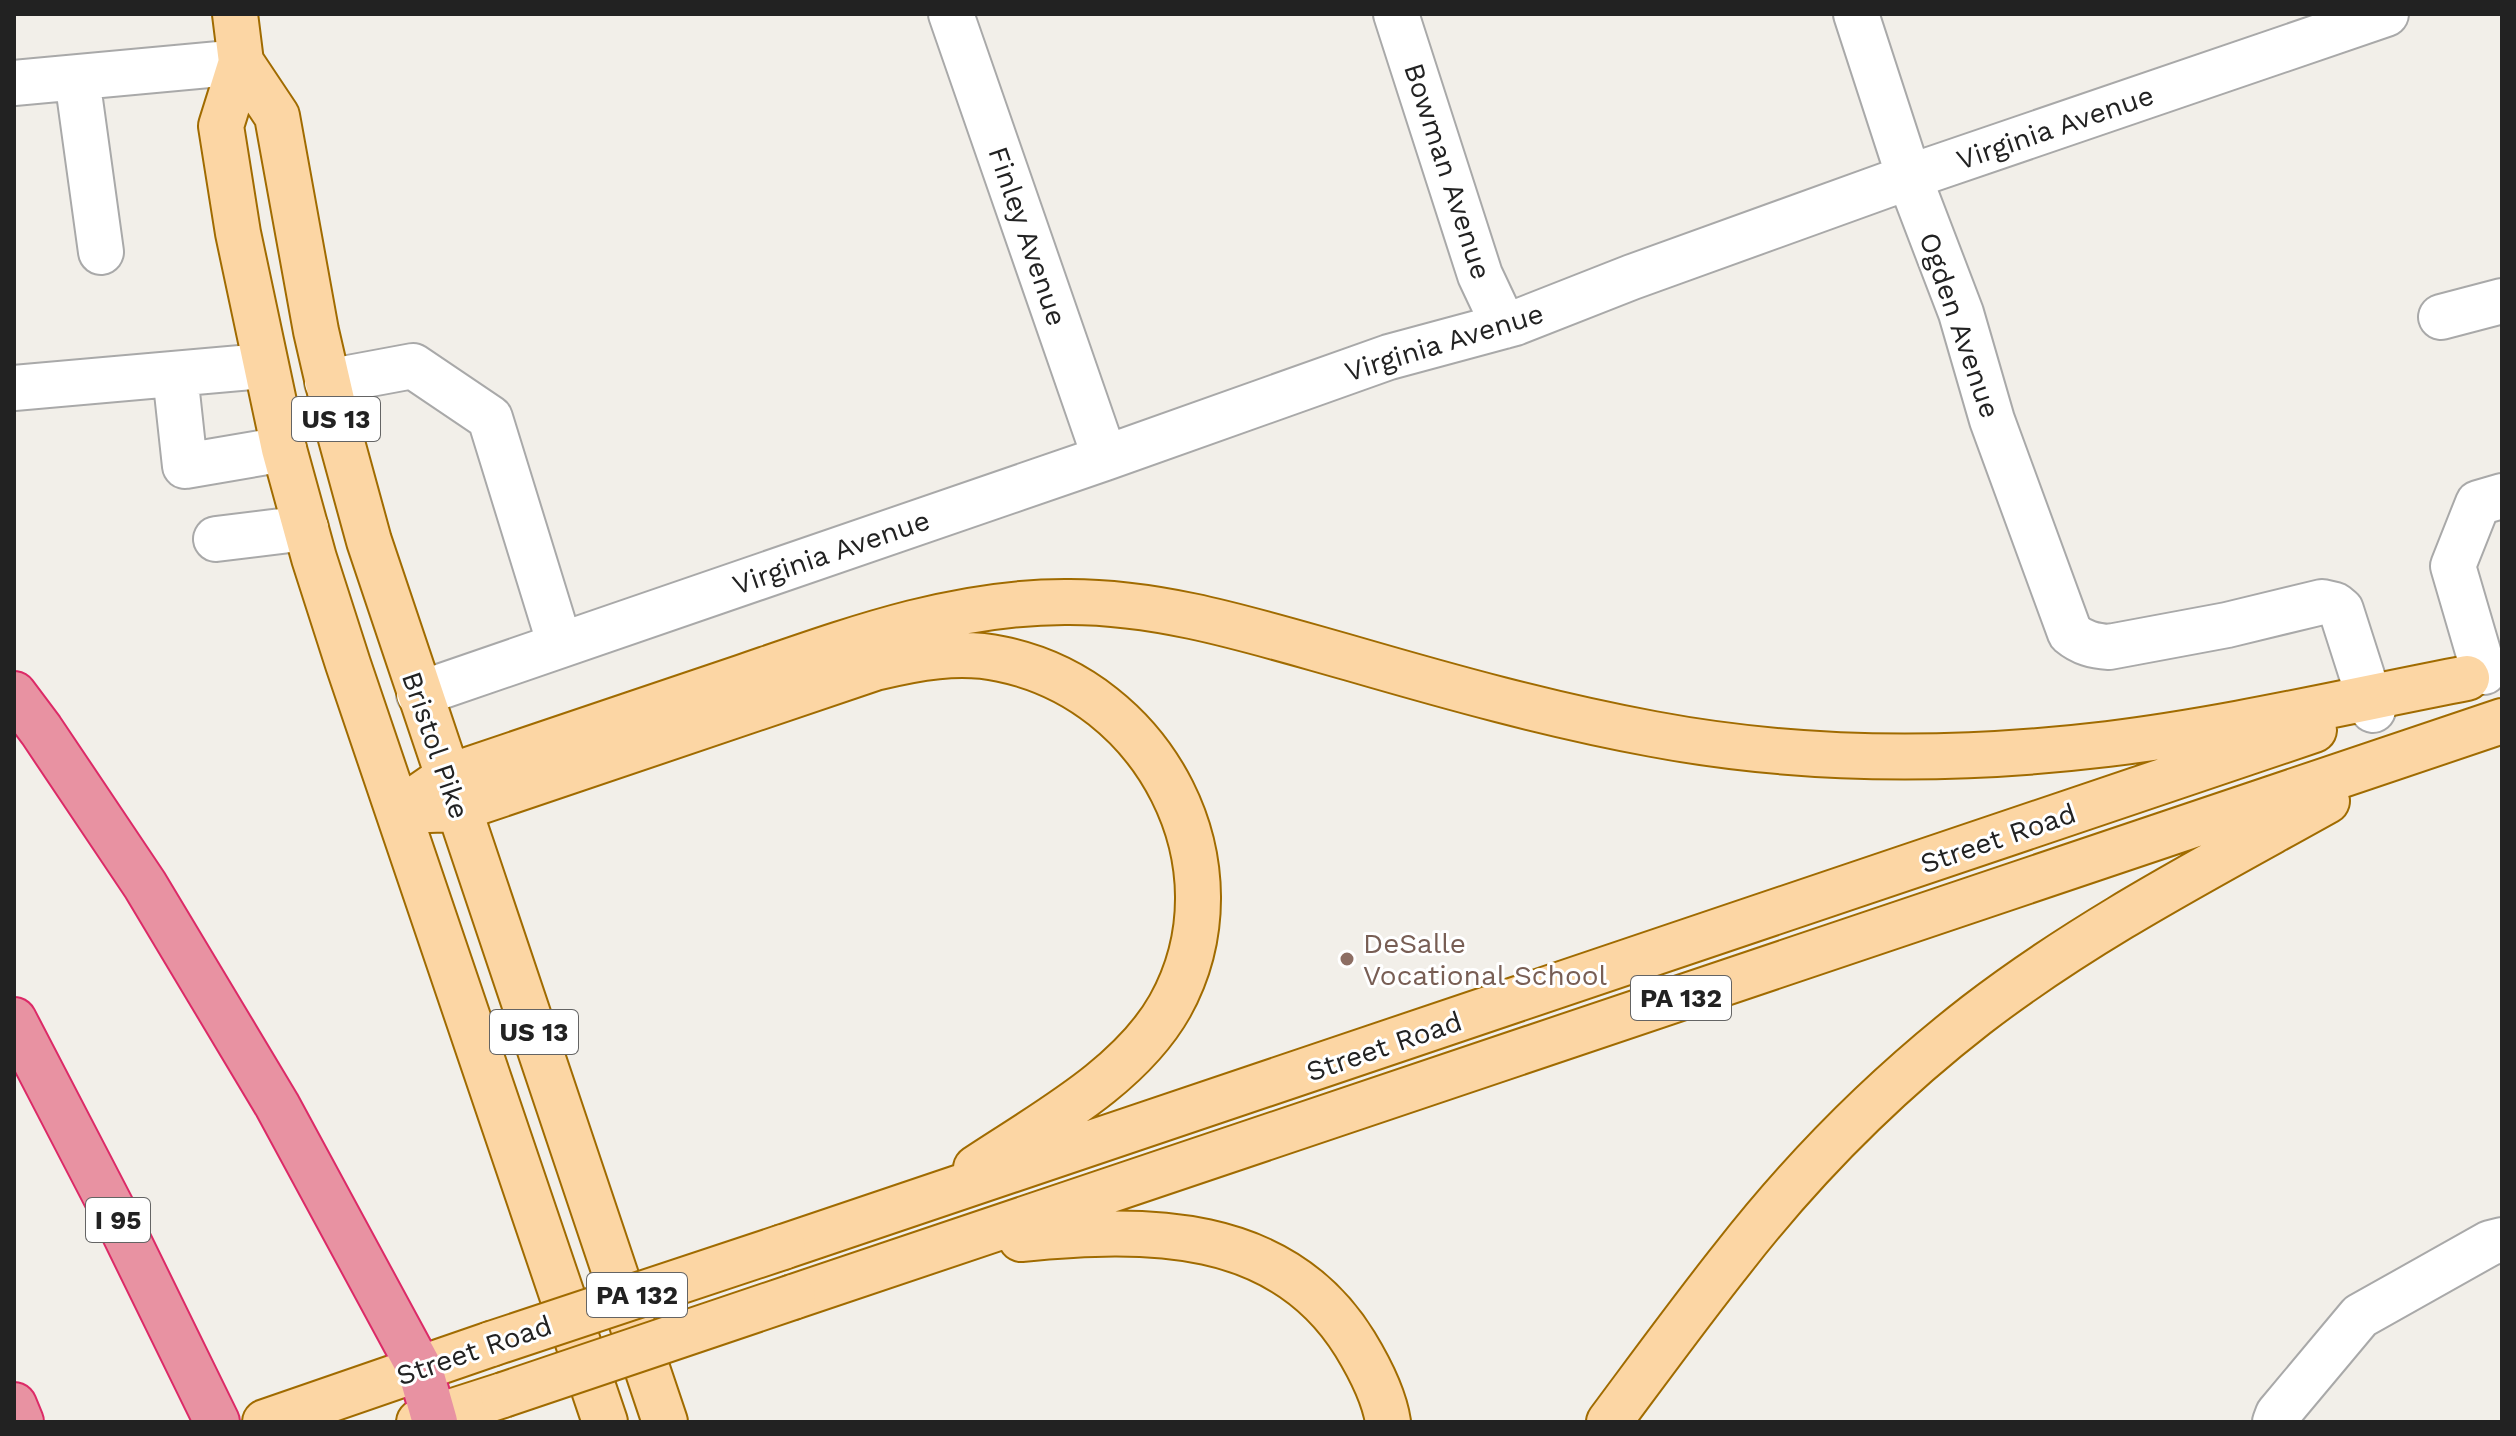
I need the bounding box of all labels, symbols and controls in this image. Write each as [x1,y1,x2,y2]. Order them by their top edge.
street label: Bowman Avenue [1397,59,1498,283]
street label: Virginia Avenue [1952,78,2158,177]
street label: Finley Avenue [981,142,1074,330]
street label: Ogden Avenue [1912,228,2007,422]
street label: Virginia Avenue [1341,297,1548,388]
road number: US 13 [292,397,380,441]
street label: Virginia Avenue [728,503,934,602]
street label: Bristol Pike [395,667,476,823]
street label: Street Road [1916,796,2080,880]
place label: DeSalle Vocational School [1363,927,1607,992]
marker: DeSalle Vocational School [1338,950,1356,968]
road number: PA 132 [1631,976,1731,1020]
street label: Street Road [1302,1004,1466,1088]
road number: US 13 [490,1010,578,1054]
road number: I 95 [86,1198,150,1242]
road number: PA 132 [587,1273,687,1317]
street label: Street Road [392,1308,556,1392]

